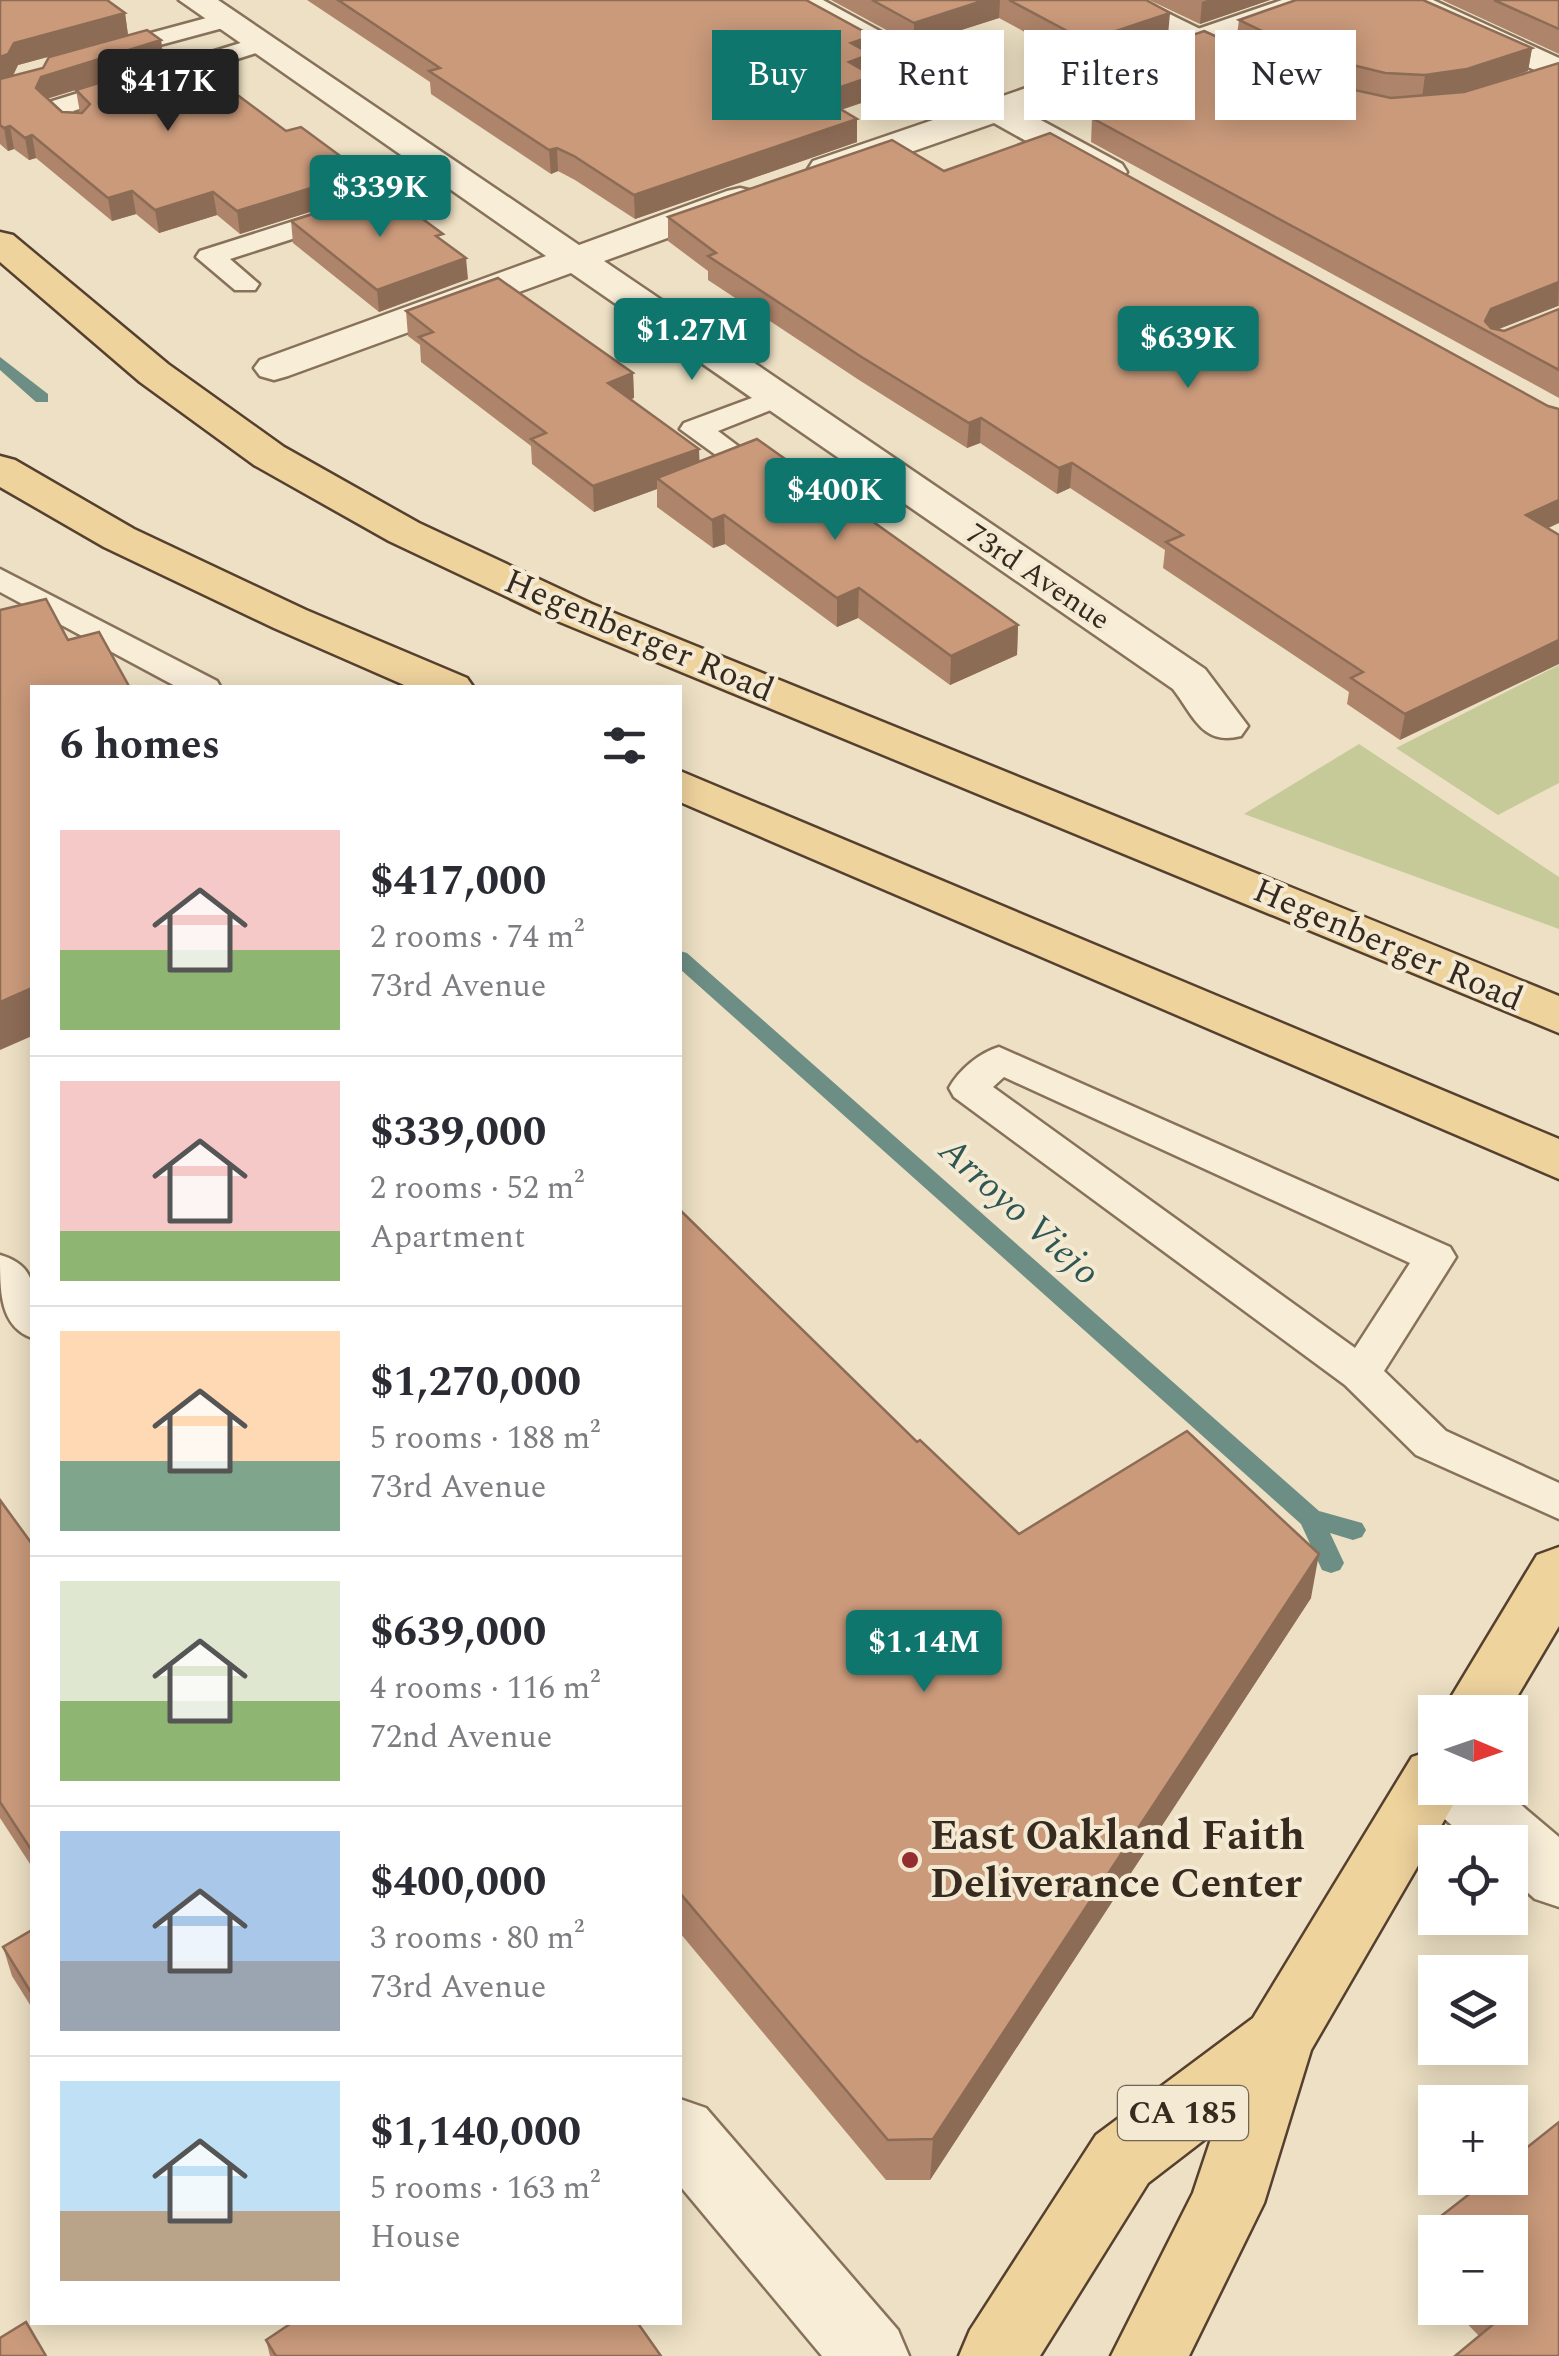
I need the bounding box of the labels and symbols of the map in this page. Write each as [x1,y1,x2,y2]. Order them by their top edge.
pin: $417K [98,49,238,134]
pin: $339K [310,155,450,240]
pin: $1.27M [611,298,773,383]
pin: $639K [1118,306,1258,391]
pin: $400K [765,458,905,543]
street label: 73rd Avenue [957,512,1119,642]
street label: Hegenberger Road [496,555,782,717]
street label: Hegenberger Road [1245,864,1531,1026]
water label: Arroyo Viejo [924,1123,1113,1301]
pin: $1.14M [843,1610,1005,1695]
north arrow [1418,1695,1528,1805]
place label: East Oakland Faith Deliverance Center [930,1805,1305,1916]
marker: East Oakland Faith Deliverance Center [899,1849,921,1871]
road number: CA 185 [1118,2086,1248,2140]

